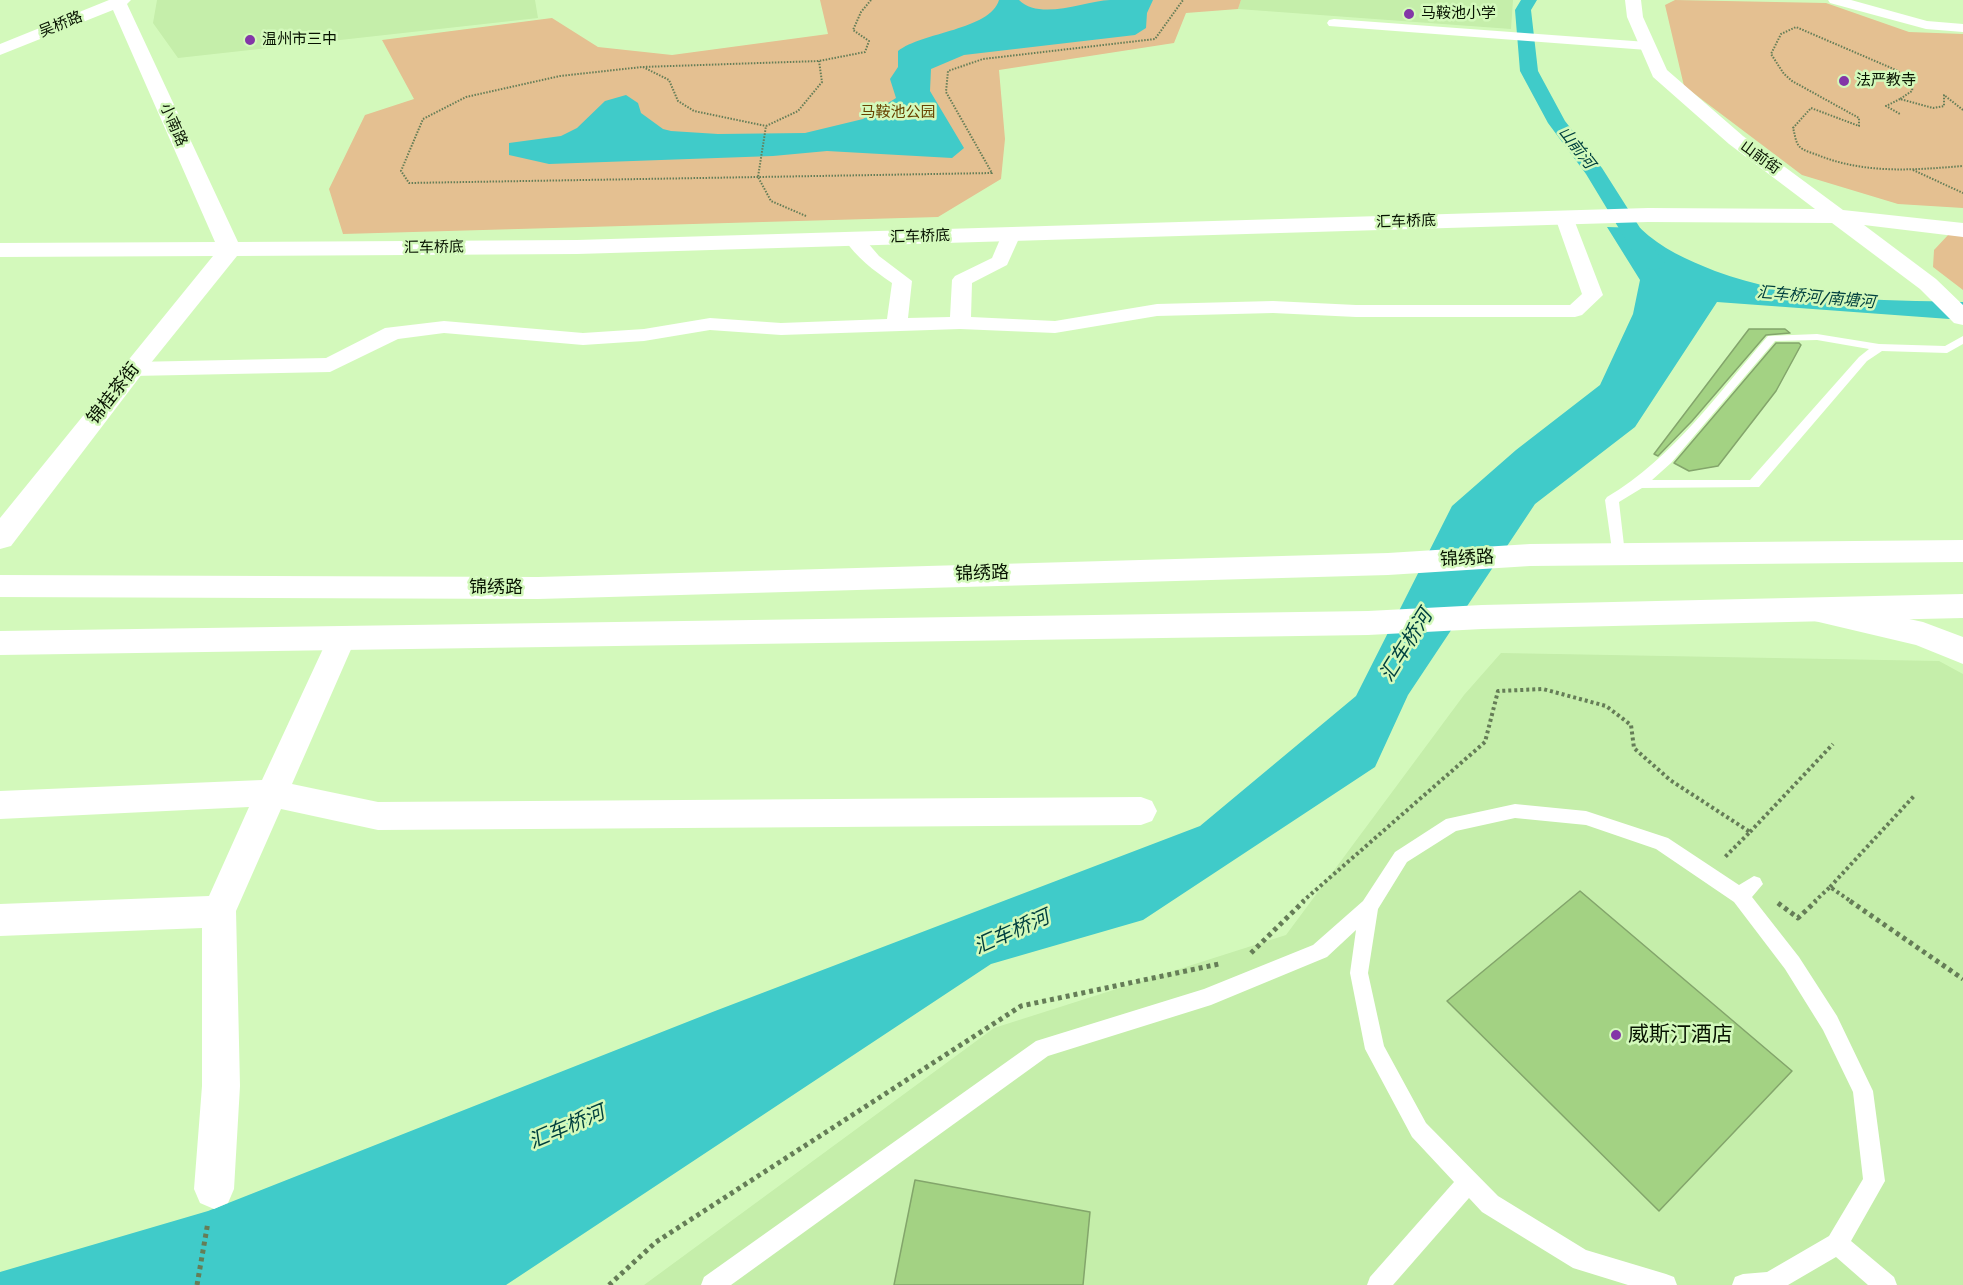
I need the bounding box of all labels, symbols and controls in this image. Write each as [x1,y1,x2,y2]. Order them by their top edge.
place label: 马鞍池小学 [1421,5,1496,23]
marker: 马鞍池小学 [1402,7,1416,21]
street label: 吴桥路 [37,8,85,42]
place label: 温州市三中 [262,31,337,49]
marker: 温州市三中 [243,33,257,47]
place label: 法严教寺 [1856,72,1916,90]
marker: 法严教寺 [1837,74,1851,88]
street label: 小南路 [156,101,190,149]
park label: 马鞍池公园 [861,104,935,122]
water label: 山前河 [1554,123,1598,173]
street label: 山前街 [1737,137,1783,179]
street label: 汇车桥底 [1376,212,1436,232]
street label: 汇车桥底 [890,227,950,247]
street label: 汇车桥底 [404,238,464,258]
water label: 汇车桥河/南塘河 [1756,283,1876,313]
street label: 锦桂茶街 [83,359,145,429]
street label: 锦绣路 [1439,547,1495,571]
street label: 锦绣路 [955,562,1009,586]
street label: 锦绣路 [469,577,523,599]
water label: 汇车桥河 [1376,606,1438,686]
water label: 汇车桥河 [971,906,1053,960]
place label: 威斯汀酒店 [1628,1022,1733,1048]
marker: 威斯汀酒店 [1609,1028,1623,1042]
water label: 汇车桥河 [525,1101,609,1155]

